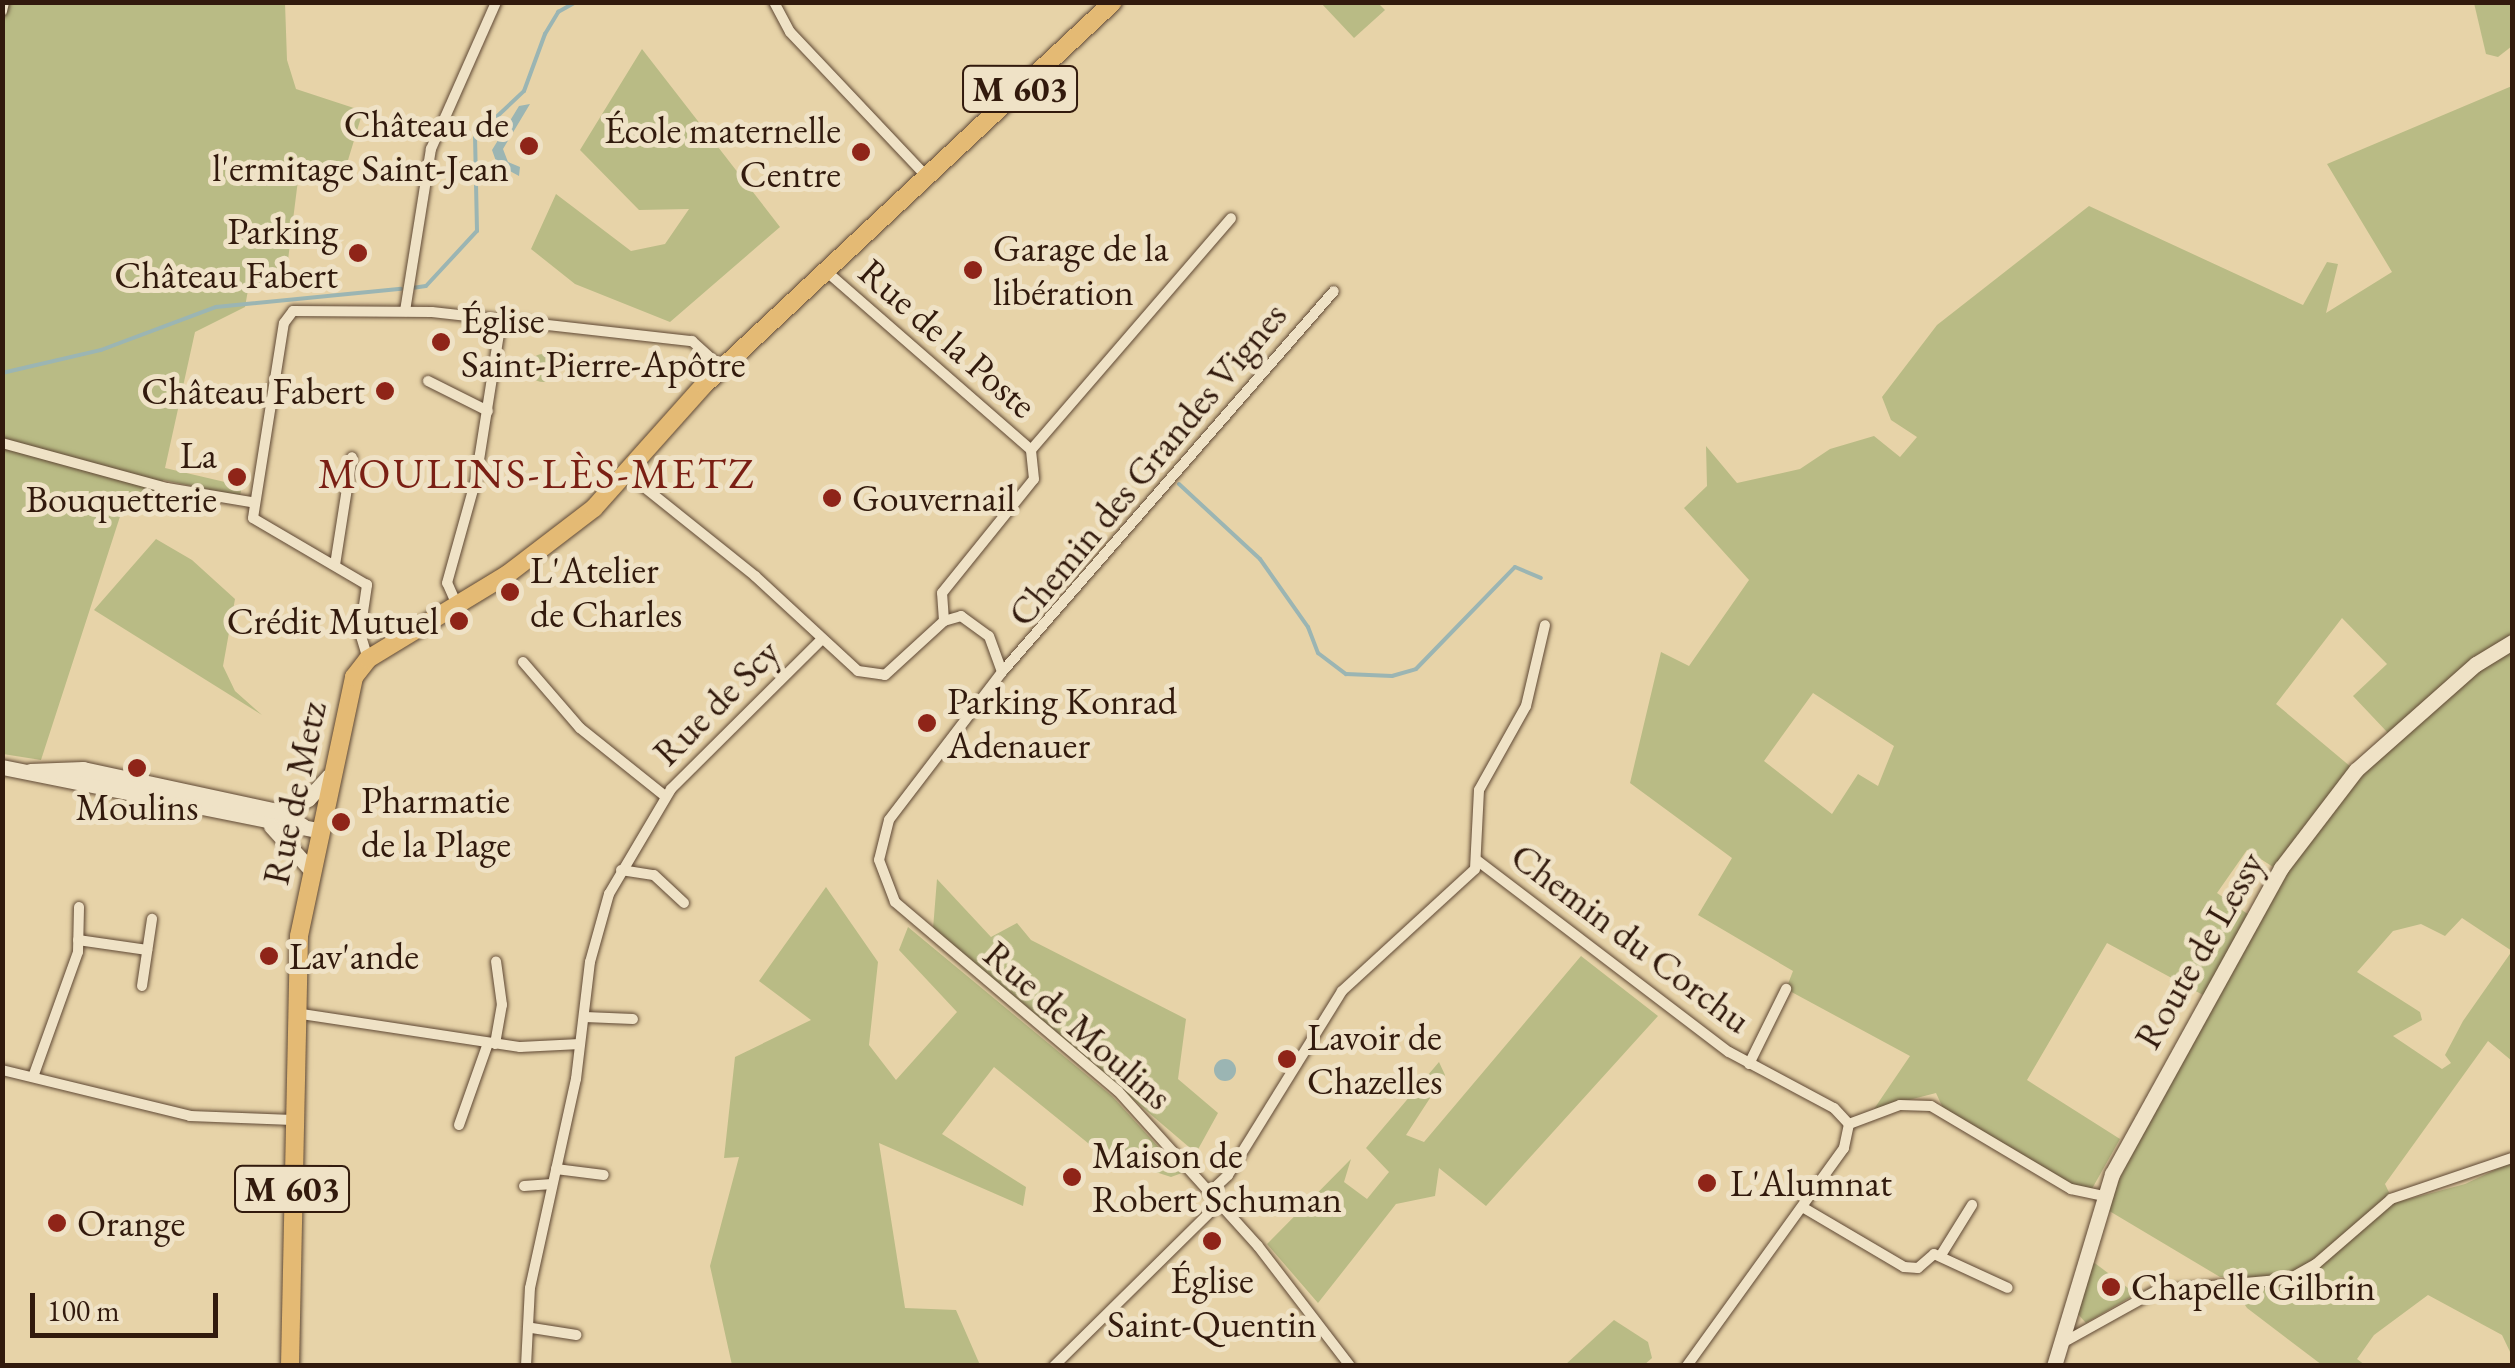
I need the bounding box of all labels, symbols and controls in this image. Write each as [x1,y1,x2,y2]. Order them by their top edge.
road number: M 603 [960,59,1080,119]
place label: Château de l'ermitage Saint-Jean [212,101,509,190]
place label: École maternelle Centre [604,107,841,196]
marker: Château de l'ermitage Saint-Jean [518,135,540,157]
marker: École maternelle Centre [850,141,872,163]
place label: Parking Château Fabert [114,208,338,298]
place label: Garage de la libération [993,225,1169,314]
marker: Parking Château Fabert [347,242,369,264]
street label: Rue de la Poste [850,249,1046,427]
marker: Garage de la libération [962,259,984,281]
street label: Chemin des Grandes Vignes [998,293,1296,635]
place label: Église Saint-Pierre-Apôtre [461,297,746,386]
marker: Église Saint-Pierre-Apôtre [430,331,452,353]
place label: Château Fabert [141,368,365,414]
marker: Château Fabert [374,380,396,402]
place label: La Bouquetterie [26,432,217,522]
district label: MOULINS-LÈS-METZ [318,449,756,499]
marker: La Bouquetterie [226,466,248,488]
place label: Gouvernail [852,475,1015,521]
marker: Gouvernail [821,487,843,509]
place label: L'Atelier de Charles [530,547,682,636]
marker: L'Atelier de Charles [499,581,521,603]
place label: Crédit Mutuel [227,598,439,644]
marker: Crédit Mutuel [448,610,470,632]
street label: Rue de Scy [643,629,789,775]
place label: Parking Konrad Adenauer [947,678,1177,768]
street label: Rue de Metz [252,697,336,889]
marker: Parking Konrad Adenauer [916,712,938,734]
marker: Moulins [126,757,148,779]
place label: Pharmatie de la Plage [361,777,511,866]
place label: Moulins [75,784,199,830]
marker: Pharmatie de la Plage [330,811,352,833]
street label: Chemin du Corchu [1502,833,1760,1043]
street label: Route de Lessy [2124,843,2274,1057]
street label: Rue de Moulins [975,931,1181,1119]
place label: Lav'ande [289,933,419,979]
marker: Lav'ande [258,945,280,967]
place label: Lavoir de Chazelles [1307,1014,1442,1104]
marker: Lavoir de Chazelles [1276,1048,1298,1070]
place label: Maison de Robert Schuman [1092,1132,1342,1222]
road number: M 603 [232,1159,352,1219]
place label: L'Alumnat [1730,1160,1892,1206]
marker: Maison de Robert Schuman [1061,1166,1083,1188]
marker: L'Alumnat [1694,1170,1720,1196]
place label: Orange [77,1200,185,1246]
marker: Orange [46,1212,68,1234]
marker: Église Saint-Quentin [1201,1230,1223,1252]
place label: Église Saint-Quentin [1107,1257,1317,1346]
place label: Chapelle Gilbrin [2131,1264,2376,1310]
scale bar [35,1273,222,1335]
marker: Chapelle Gilbrin [2100,1276,2122,1298]
text: 100 m [47,1291,120,1330]

